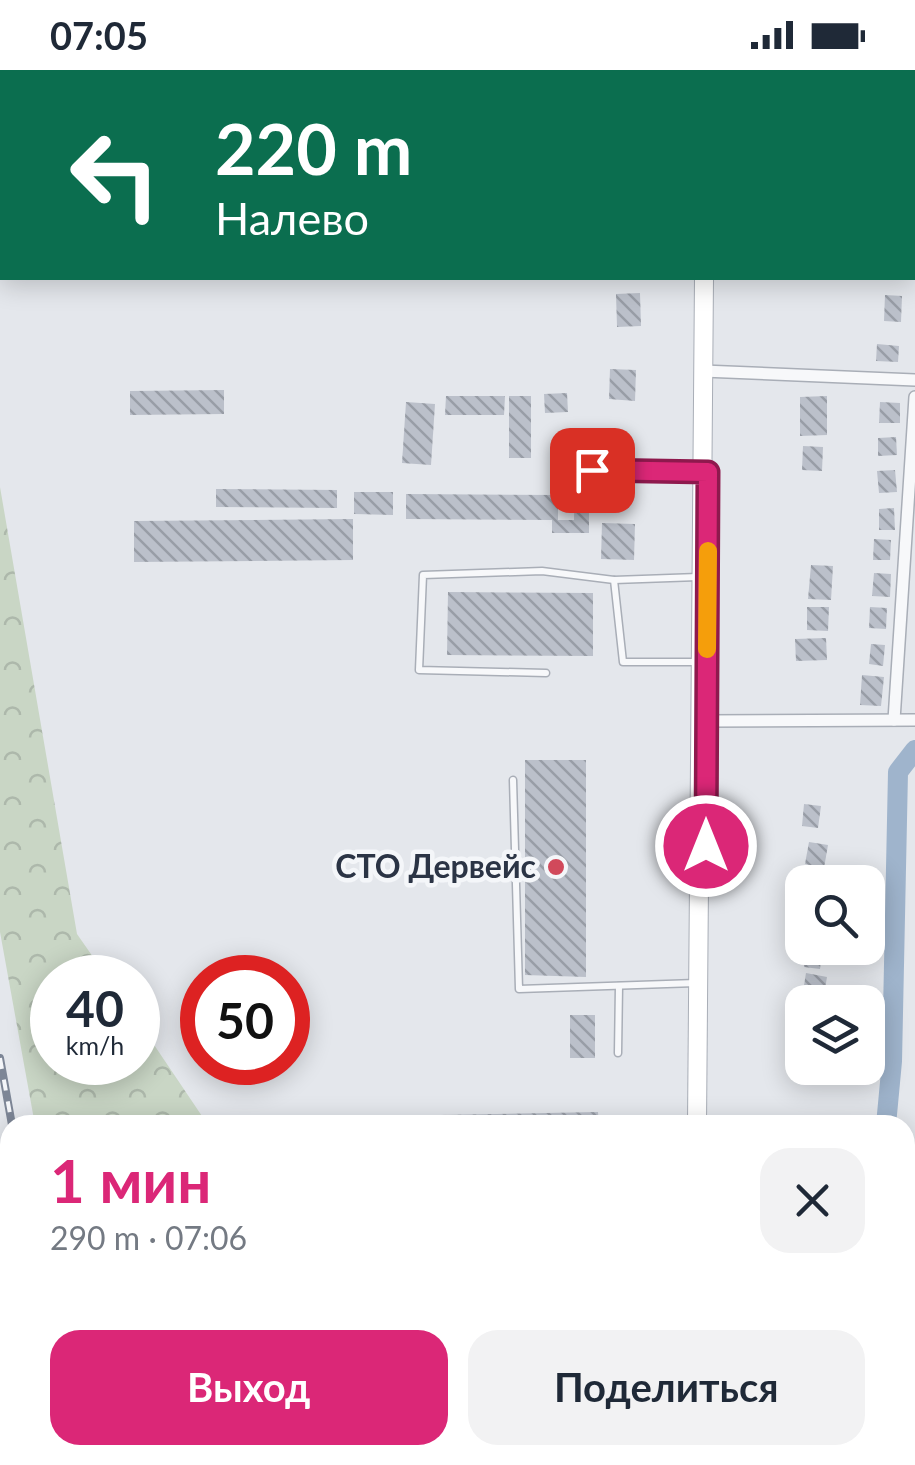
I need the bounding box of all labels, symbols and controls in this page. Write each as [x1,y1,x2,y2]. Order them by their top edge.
text: 07:05 [50,12,148,58]
text: 220 m [215,106,412,190]
icon: left [50,110,180,240]
text: Налево [215,191,369,245]
pin [550,428,635,513]
icon: arrive [565,443,620,498]
position arrow [654,794,758,898]
place label: СТО Дервейс [335,846,536,885]
marker: СТО Дервейс [545,856,567,878]
map controls [785,865,885,1085]
button: search [785,865,885,965]
speed limit sign: 50 [180,955,310,1085]
text: 40 [66,978,124,1038]
button: layers [785,985,885,1085]
text: km/h [66,1030,124,1060]
text: 1 мин [50,1144,212,1216]
button: close [760,1148,865,1253]
text: 290 m · 07:06 [50,1218,247,1257]
button: Выход [50,1330,448,1445]
button: Поделиться [468,1330,865,1445]

